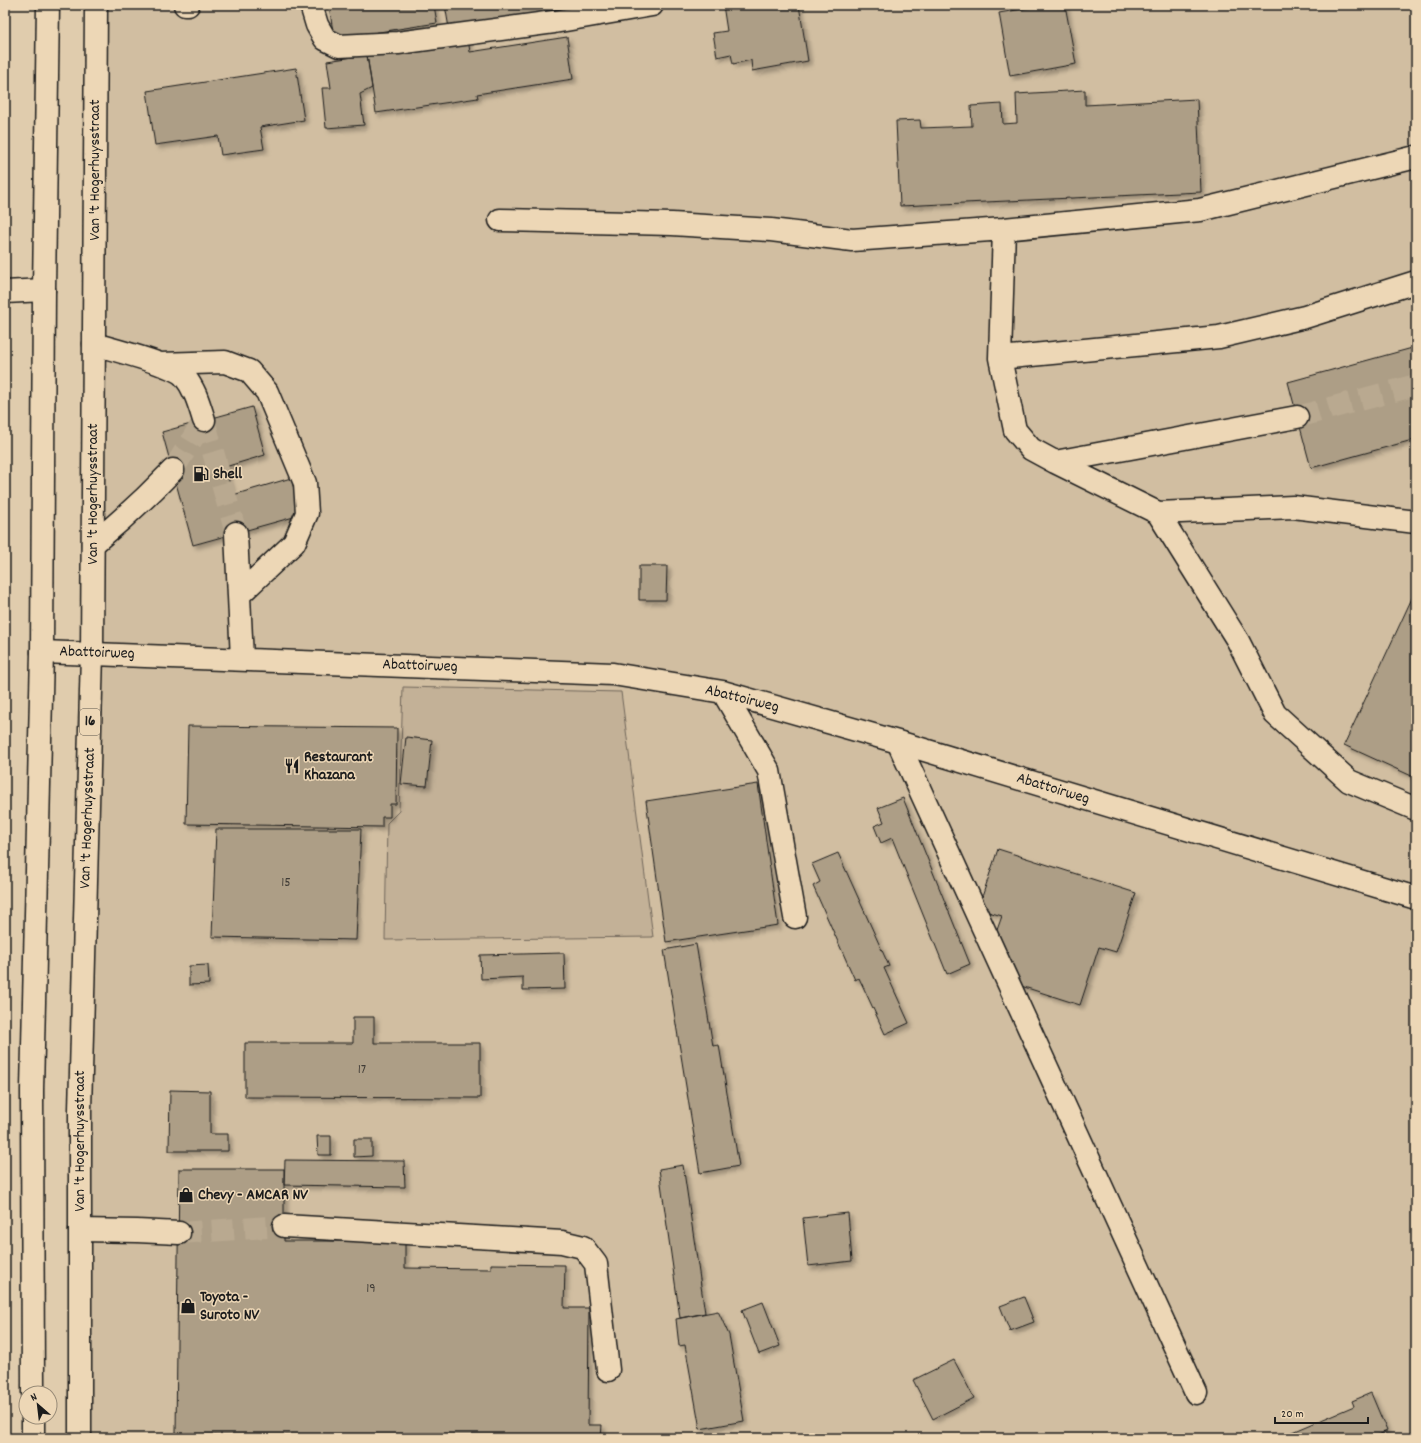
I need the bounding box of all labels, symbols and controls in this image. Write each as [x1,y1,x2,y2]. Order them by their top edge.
street label: Van 't Hogerhuysstraat [84,99,107,241]
street label: Van 't Hogerhuysstraat [82,423,105,565]
place label: Shell [213,463,242,486]
fuel station icon: Shell [192,465,210,483]
street label: Abattoirweg [59,640,135,666]
street label: Abattoirweg [382,653,458,679]
street label: Abattoirweg [703,679,781,719]
road number: 16 [80,709,100,735]
place label: Restaurant Khazana [304,746,373,787]
street label: Van 't Hogerhuysstraat [74,747,102,889]
restaurant icon: Restaurant Khazana [283,757,301,775]
street label: Abattoirweg [1014,767,1092,811]
house number: 15 [281,873,291,893]
house number: 17 [358,1060,366,1080]
street label: Van 't Hogerhuysstraat [69,1070,92,1212]
place label: Chevy - AMCAR NV [198,1184,308,1207]
shop icon: Chevy - AMCAR NV [177,1186,195,1204]
house number: 19 [366,1279,376,1299]
place label: Toyota - Suroto NV [200,1286,260,1327]
shop icon: Toyota - Suroto NV [179,1297,197,1315]
north arrow [18,1385,58,1425]
text: N [28,1389,41,1406]
scale bar [1275,1399,1368,1425]
text: 20 m [1281,1406,1304,1423]

